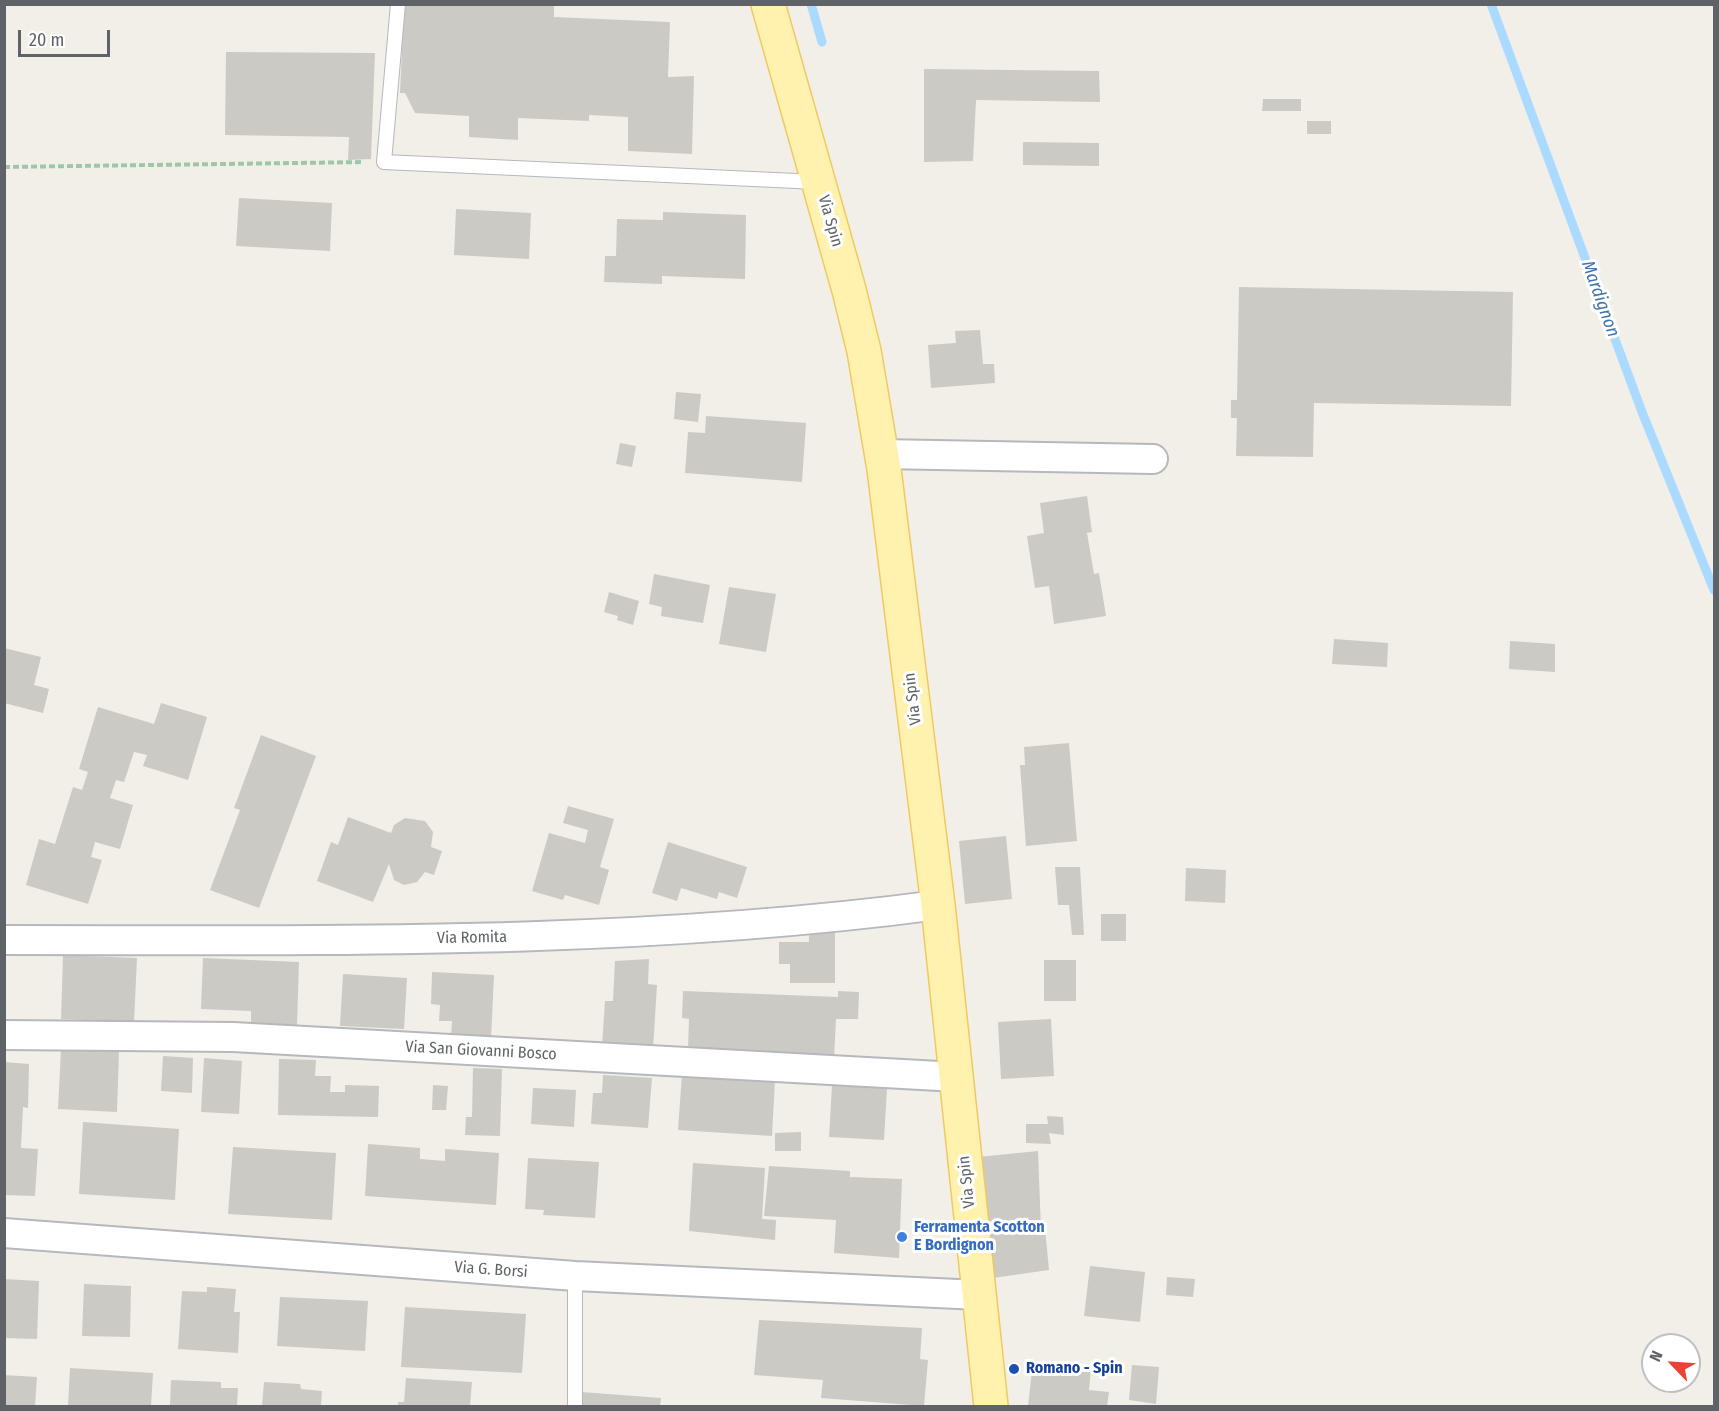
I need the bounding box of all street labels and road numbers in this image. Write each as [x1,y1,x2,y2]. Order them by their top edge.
street label: Via Spin [814,193,846,249]
street label: Via Spin [900,672,926,726]
street label: Via Romita [437,928,507,948]
street label: Via San Giovanni Bosco [405,1037,557,1065]
street label: Via Spin [955,1155,979,1209]
street label: Via G. Borsi [454,1258,528,1282]

